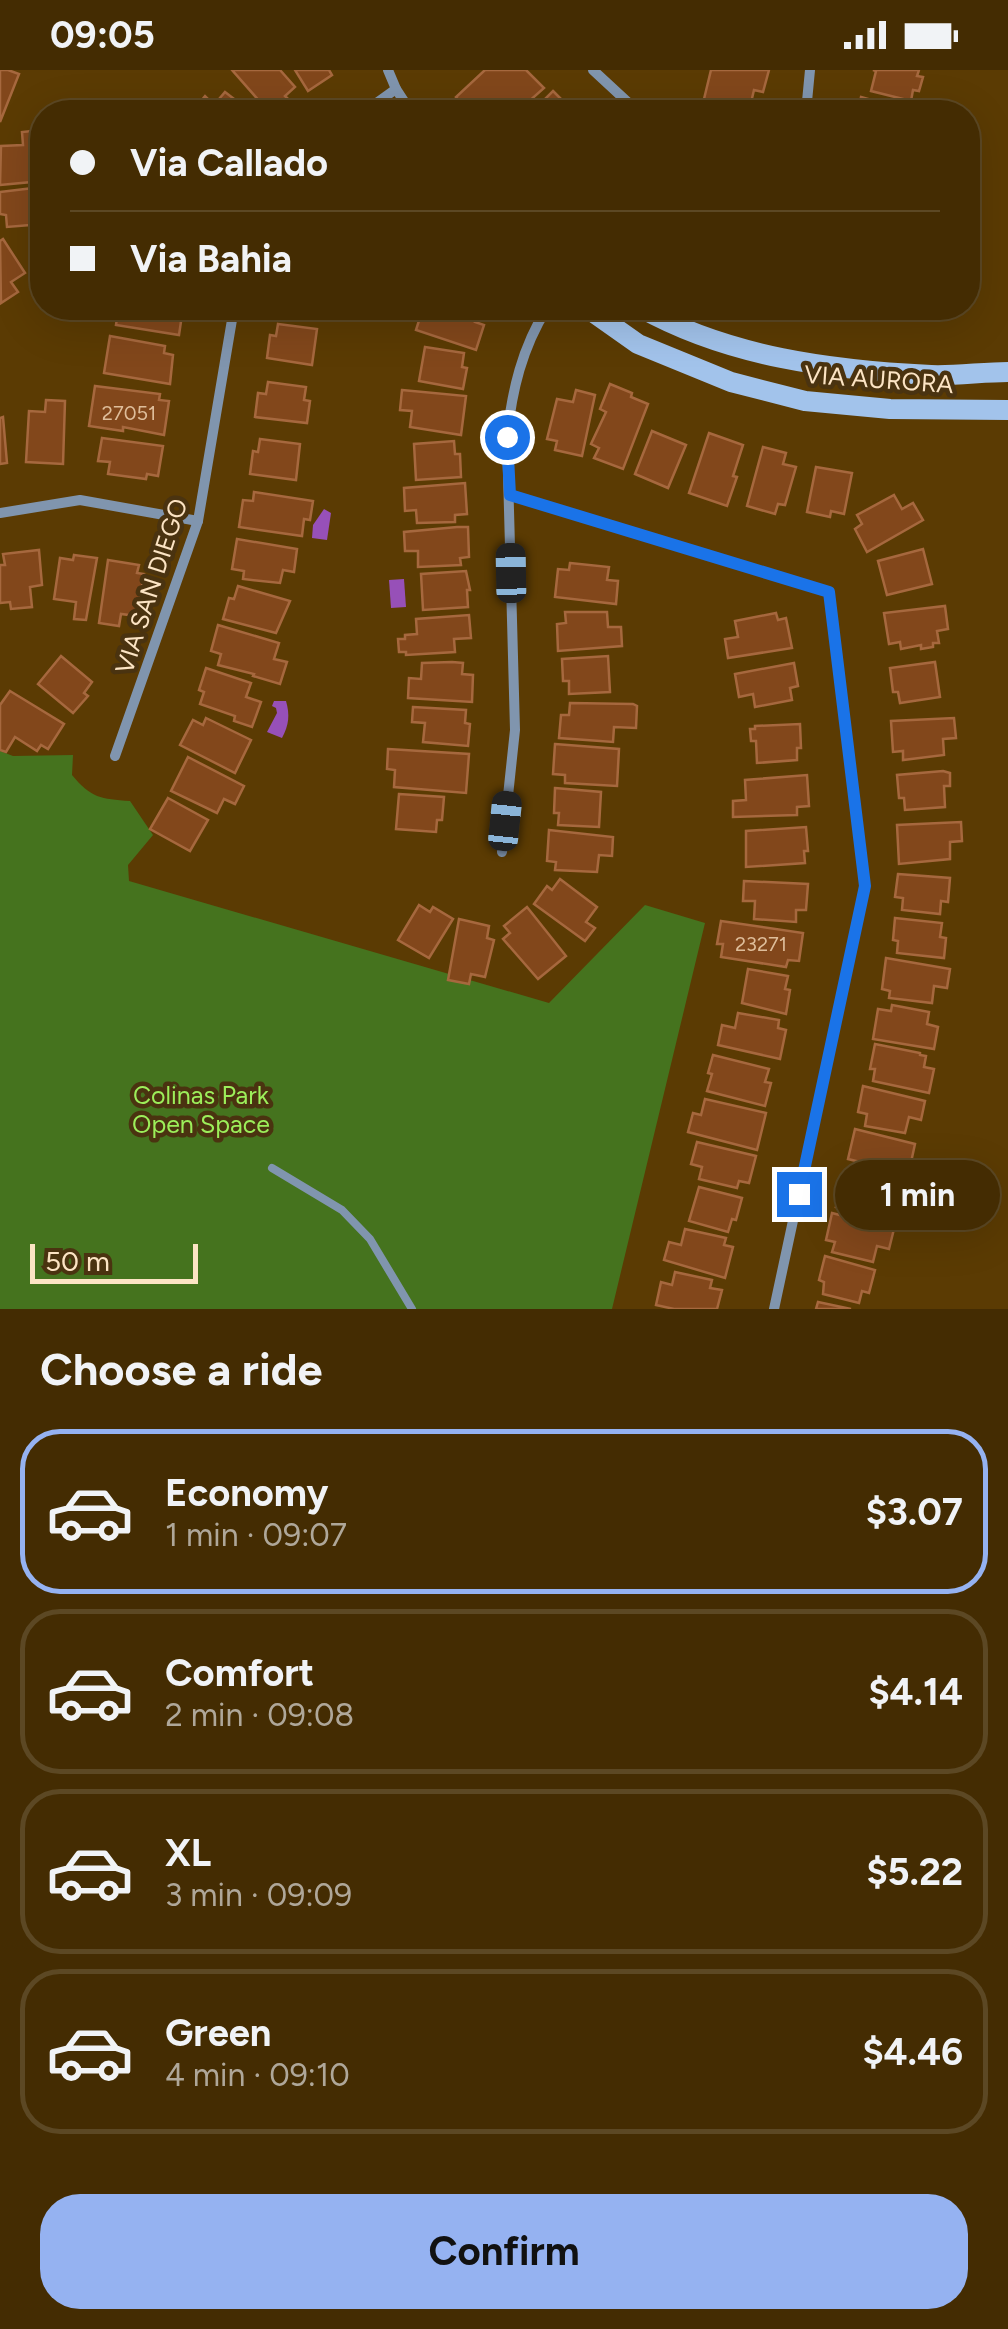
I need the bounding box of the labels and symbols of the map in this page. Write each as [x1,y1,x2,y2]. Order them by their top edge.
street label: VIA AURORA [803,359,955,399]
house number: 27051 [102,401,156,425]
route start [485,415,530,460]
street label: VIA SAN DIEGO [109,495,193,677]
car [495,543,527,603]
car [487,790,523,852]
house number: 23271 [735,932,787,956]
park label: Colinas Park Open Space [132,1080,270,1139]
callout: 1 min [834,1159,999,1229]
route end [777,1172,822,1217]
scale bar [30,1239,198,1284]

